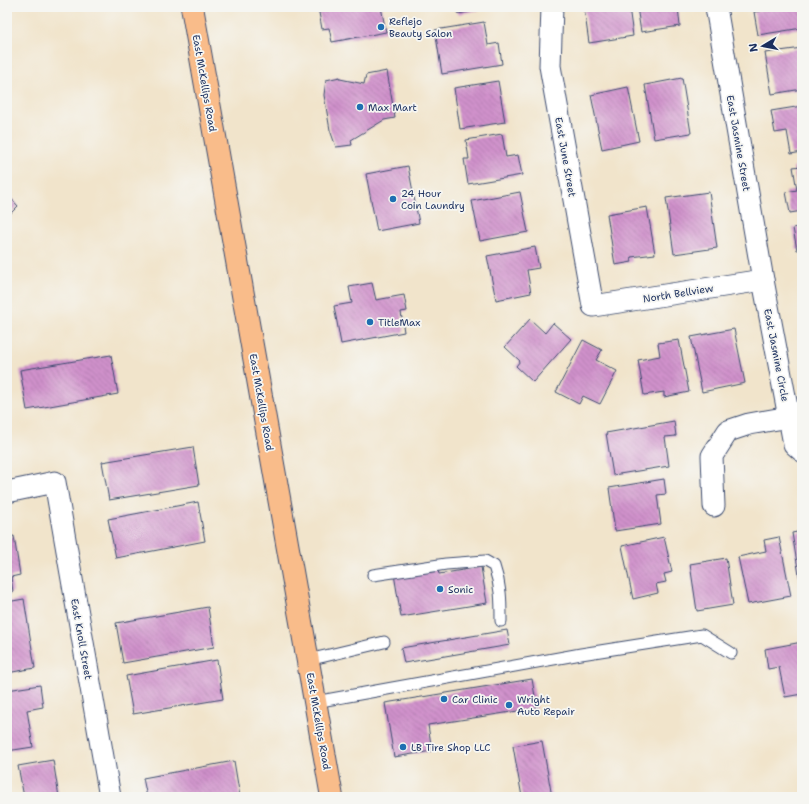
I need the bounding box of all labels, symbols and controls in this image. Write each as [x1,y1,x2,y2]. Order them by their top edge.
place label: Reflejo Beauty Salon [389,15,452,40]
marker: Reflejo Beauty Salon [376,22,386,32]
north arrow [743,26,783,66]
street label: East McKellips Road [190,33,220,133]
text: N [745,42,762,53]
street label: East Jasmine Street [724,94,753,192]
place label: Max Mart [368,101,417,114]
marker: Max Mart [355,102,365,112]
street label: East June Street [552,116,579,198]
place label: 24 Hour Coin Laundry [401,187,465,212]
marker: 24 Hour Coin Laundry [388,194,398,204]
street label: North Bellview [642,281,715,305]
street label: East Jasmine Circle [761,308,792,403]
place label: TitleMax [378,316,421,329]
marker: TitleMax [365,317,375,327]
street label: East McKellips Road [247,352,277,452]
place label: Sonic [448,583,473,596]
marker: Sonic [435,584,445,594]
street label: East Knoll Street [68,598,95,681]
street label: East McKellips Road [304,671,334,771]
place label: Car Clinic [452,693,498,706]
place label: Wright Auto Repair [517,693,575,718]
marker: Car Clinic [439,694,449,704]
marker: Wright Auto Repair [504,700,514,710]
place label: LB Tire Shop LLC [411,741,490,754]
marker: LB Tire Shop LLC [398,742,408,752]

